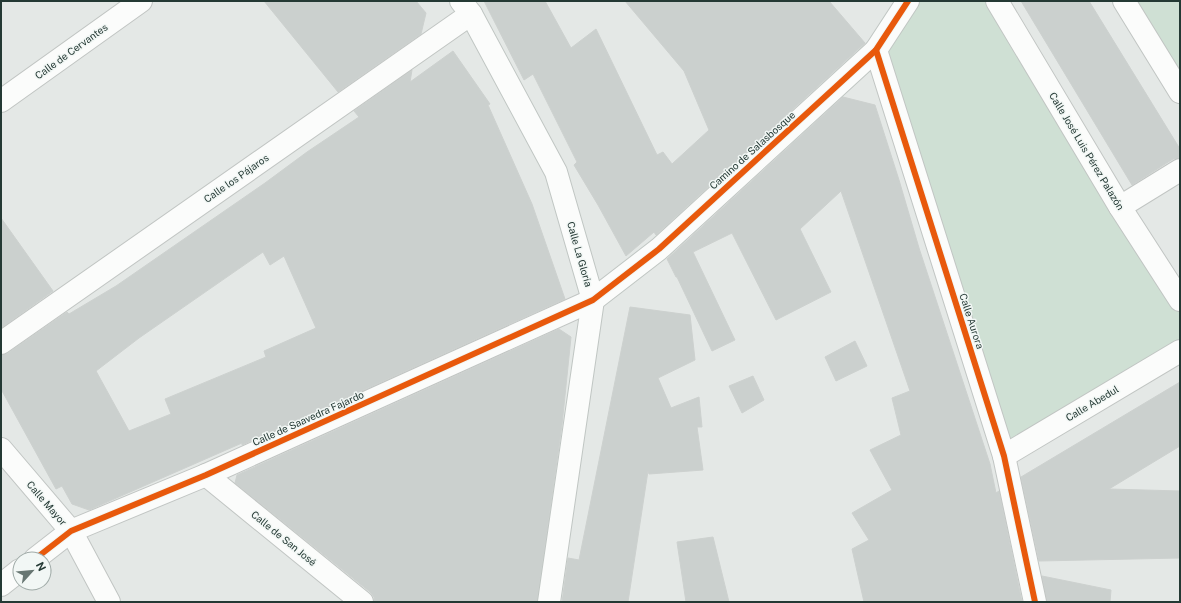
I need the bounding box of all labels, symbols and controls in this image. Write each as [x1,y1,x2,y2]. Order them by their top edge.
street label: Calle de Cervantes [32,21,110,81]
street label: Calle José Luis Pérez Palazón [1047,90,1127,212]
street label: Camino de Salasbosque [707,108,797,192]
street label: Calle los Pájaros [201,151,271,205]
street label: Calle La Gloria [565,220,595,288]
street label: Calle Aurora [957,292,987,350]
street label: Calle Abedul [1063,382,1121,424]
street label: Calle de Saavedra Fajardo [250,388,366,448]
street label: Calle Mayor [24,478,70,528]
street label: Calle de San José [249,508,319,568]
north arrow [12,551,52,591]
text: N [34,560,48,573]

